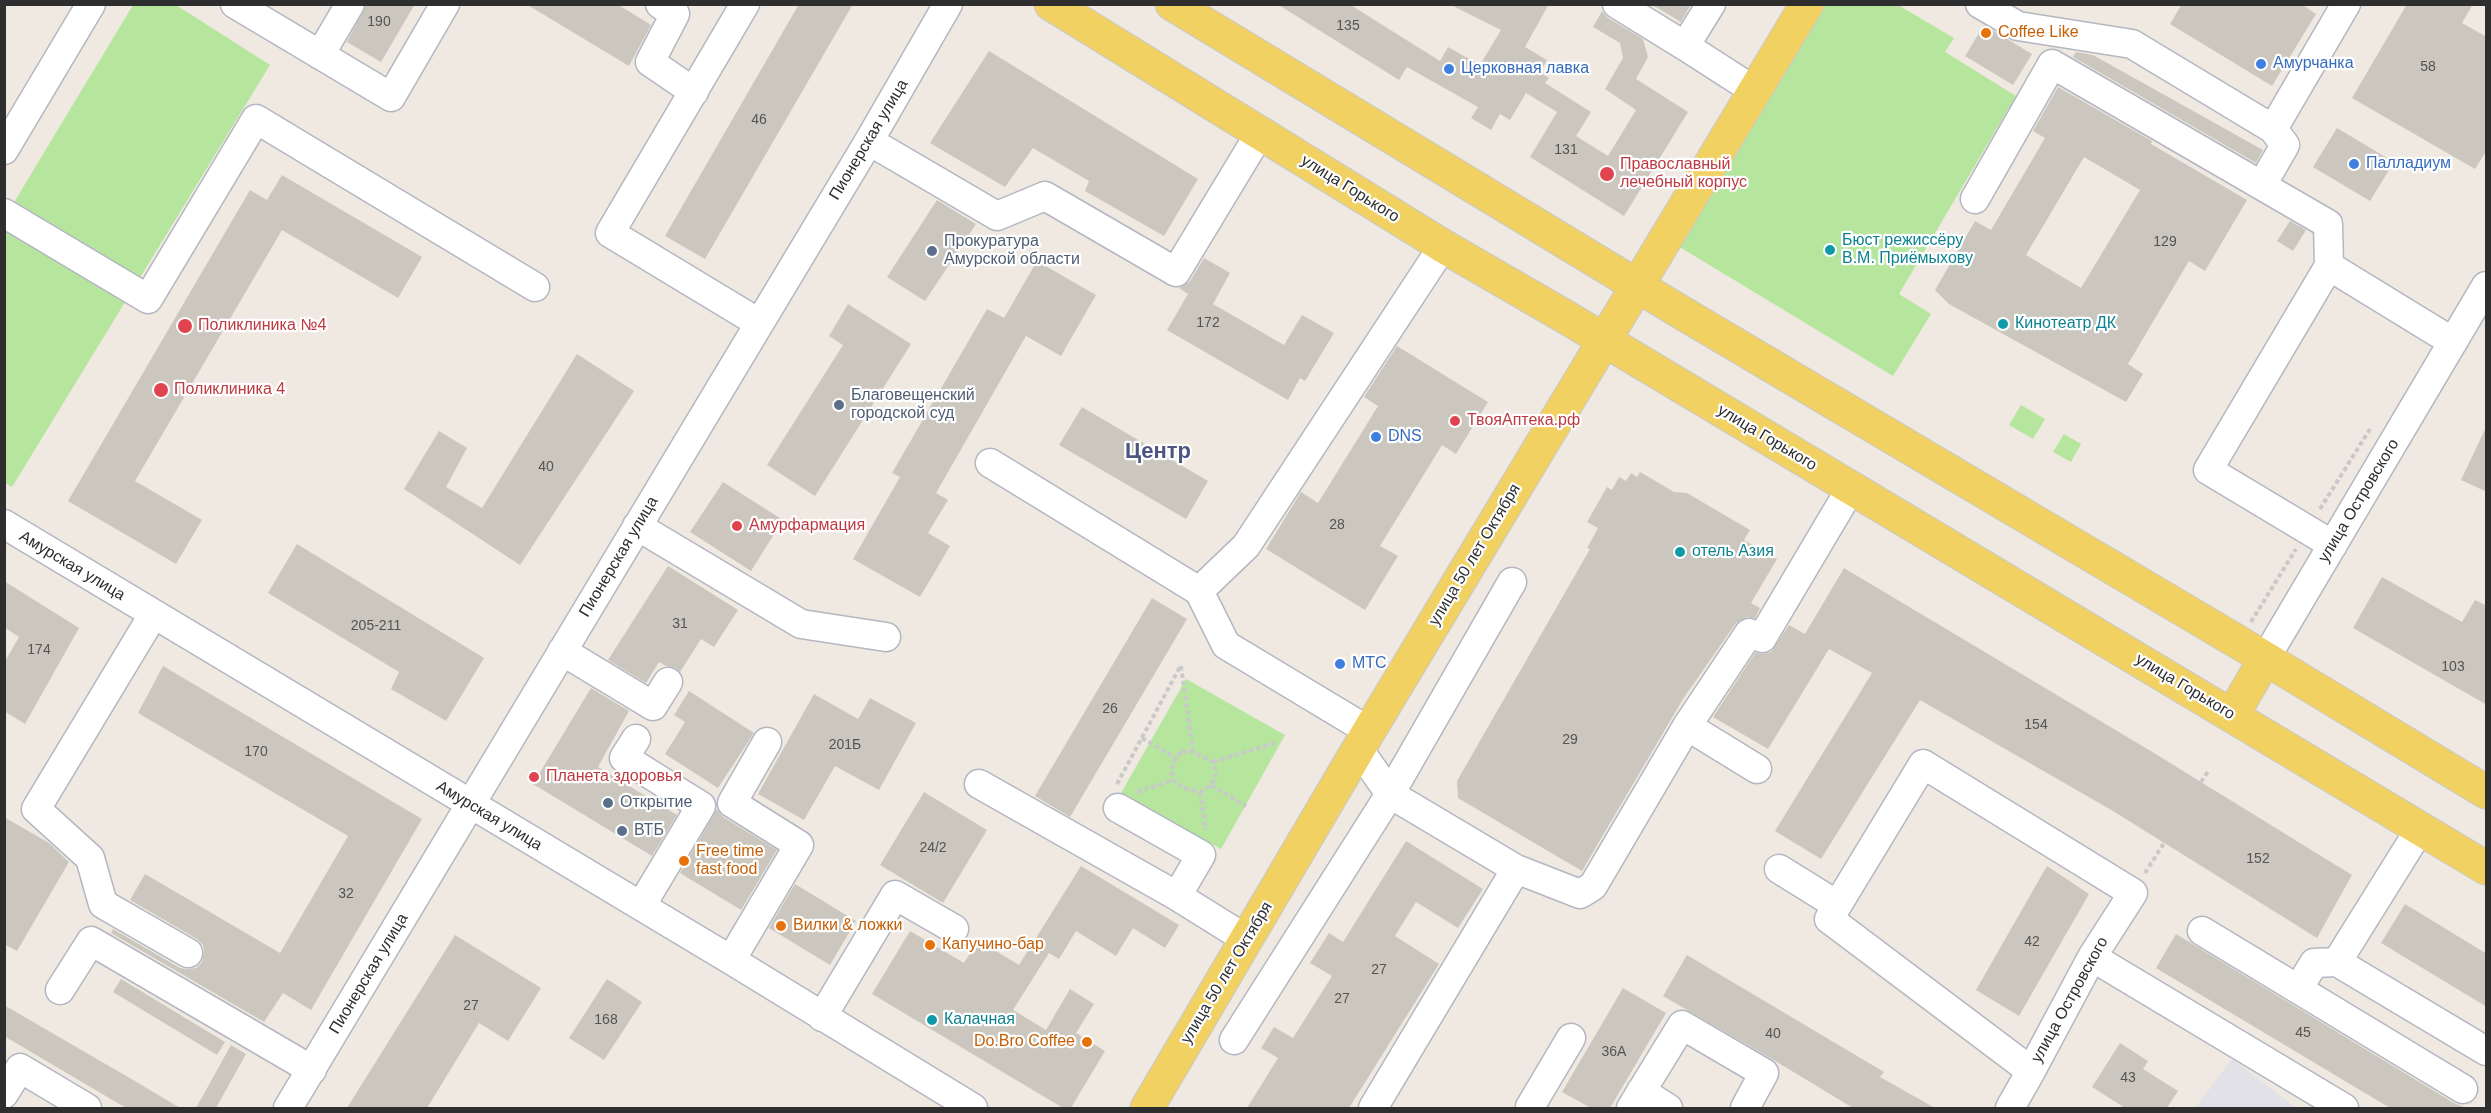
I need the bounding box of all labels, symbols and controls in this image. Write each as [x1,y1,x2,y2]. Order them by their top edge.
house number: 190 [367,14,391,30]
house number: 135 [1336,18,1360,34]
place label: Coffee Like [1998,23,2079,43]
marker: Coffee Like [1979,26,1993,40]
place label: Амурчанка [2273,54,2354,74]
marker: Амурчанка [2254,57,2268,71]
place label: Церковная лавка [1461,59,1589,79]
house number: 58 [2420,59,2436,75]
marker: Церковная лавка [1442,62,1456,76]
street label: Пионерская улица [825,76,913,204]
house number: 46 [751,112,767,128]
house number: 131 [1554,142,1578,158]
street label: улица Горького [1297,151,1403,227]
place label: Палладиум [2366,154,2451,174]
place label: Православный лечебный корпус [1620,155,1747,193]
marker: Палладиум [2347,157,2361,171]
marker: Православный лечебный корпус [1598,165,1616,183]
place label: Бюст режиссёру В.М. Приёмыхову [1842,231,1973,269]
place label: Прокуратура Амурской области [944,232,1080,270]
house number: 129 [2153,234,2177,250]
marker: Бюст режиссёру В.М. Приёмыхову [1823,243,1837,257]
marker: Прокуратура Амурской области [925,244,939,258]
place label: Кинотеатр ДК [2015,314,2116,334]
house number: 172 [1196,315,1220,331]
place label: Поликлиника №4 [198,316,326,336]
marker: Поликлиника №4 [176,317,194,335]
marker: Кинотеатр ДК [1996,317,2010,331]
place label: Поликлиника 4 [174,380,285,400]
marker: Поликлиника 4 [152,381,170,399]
place label: Благовещенский городской суд [851,386,975,424]
marker: Благовещенский городской суд [832,398,846,412]
street label: улица Горького [1714,401,1820,475]
place label: ТвояАптека.рф [1467,411,1580,431]
marker: ТвояАптека.рф [1448,414,1462,428]
place label: DNS [1388,427,1422,447]
marker: DNS [1369,430,1383,444]
street label: улица Островского [2315,436,2403,566]
district label: Центр [1125,439,1191,465]
house number: 40 [538,459,554,475]
street label: улица 50 лет Октября [1425,480,1525,630]
street label: Пионерская улица [575,493,663,621]
place label: Амурфармация [749,516,865,536]
house number: 28 [1329,517,1345,533]
marker: Амурфармация [730,519,744,533]
street label: Амурская улица [16,527,128,605]
place label: отель Азия [1692,542,1774,562]
marker: отель Азия [1673,545,1687,559]
house number: 31 [672,616,688,632]
house number: 205-211 [351,618,401,634]
house number: 174 [27,642,51,658]
street label: улица Горького [2132,650,2238,724]
place label: МТС [1352,654,1387,674]
marker: МТС [1333,657,1347,671]
house number: 103 [2441,659,2465,675]
house number: 26 [1102,701,1118,717]
house number: 154 [2024,717,2048,733]
house number: 29 [1562,732,1578,748]
house number: 201Б [829,737,861,753]
house number: 170 [244,744,268,760]
place label: Планета здоровья [546,767,682,787]
marker: Планета здоровья [527,770,541,784]
street label: Амурская улица [433,777,545,855]
place label: Открытие [620,793,692,813]
marker: Открытие [601,796,615,810]
place label: ВТБ [634,821,664,841]
marker: ВТБ [615,824,629,838]
house number: 24/2 [919,840,947,856]
place label: Free time fast food [696,842,764,880]
house number: 152 [2246,851,2270,867]
marker: Free time fast food [677,854,691,868]
house number: 32 [338,886,354,902]
street label: улица 50 лет Октября [1177,898,1277,1048]
street label: Пионерская улица [325,910,413,1038]
place label: Вилки & ложки [793,916,902,936]
marker: Вилки & ложки [774,919,788,933]
house number: 42 [2024,934,2040,950]
street label: улица Островского [2027,934,2113,1066]
place label: Капучино-бар [942,935,1044,955]
marker: Капучино-бар [923,938,937,952]
house number: 27 [1371,962,1387,978]
house number: 27 [1334,991,1350,1007]
house number: 27 [463,998,479,1014]
place label: Калачная [944,1010,1015,1030]
house number: 168 [594,1012,618,1028]
marker: Калачная [925,1013,939,1027]
house number: 45 [2295,1025,2311,1041]
house number: 40 [1765,1026,1781,1042]
place label: Do.Bro Coffee [974,1032,1075,1052]
marker: Do.Bro Coffee [1080,1035,1094,1049]
house number: 36А [1602,1044,1626,1060]
house number: 43 [2120,1070,2136,1086]

